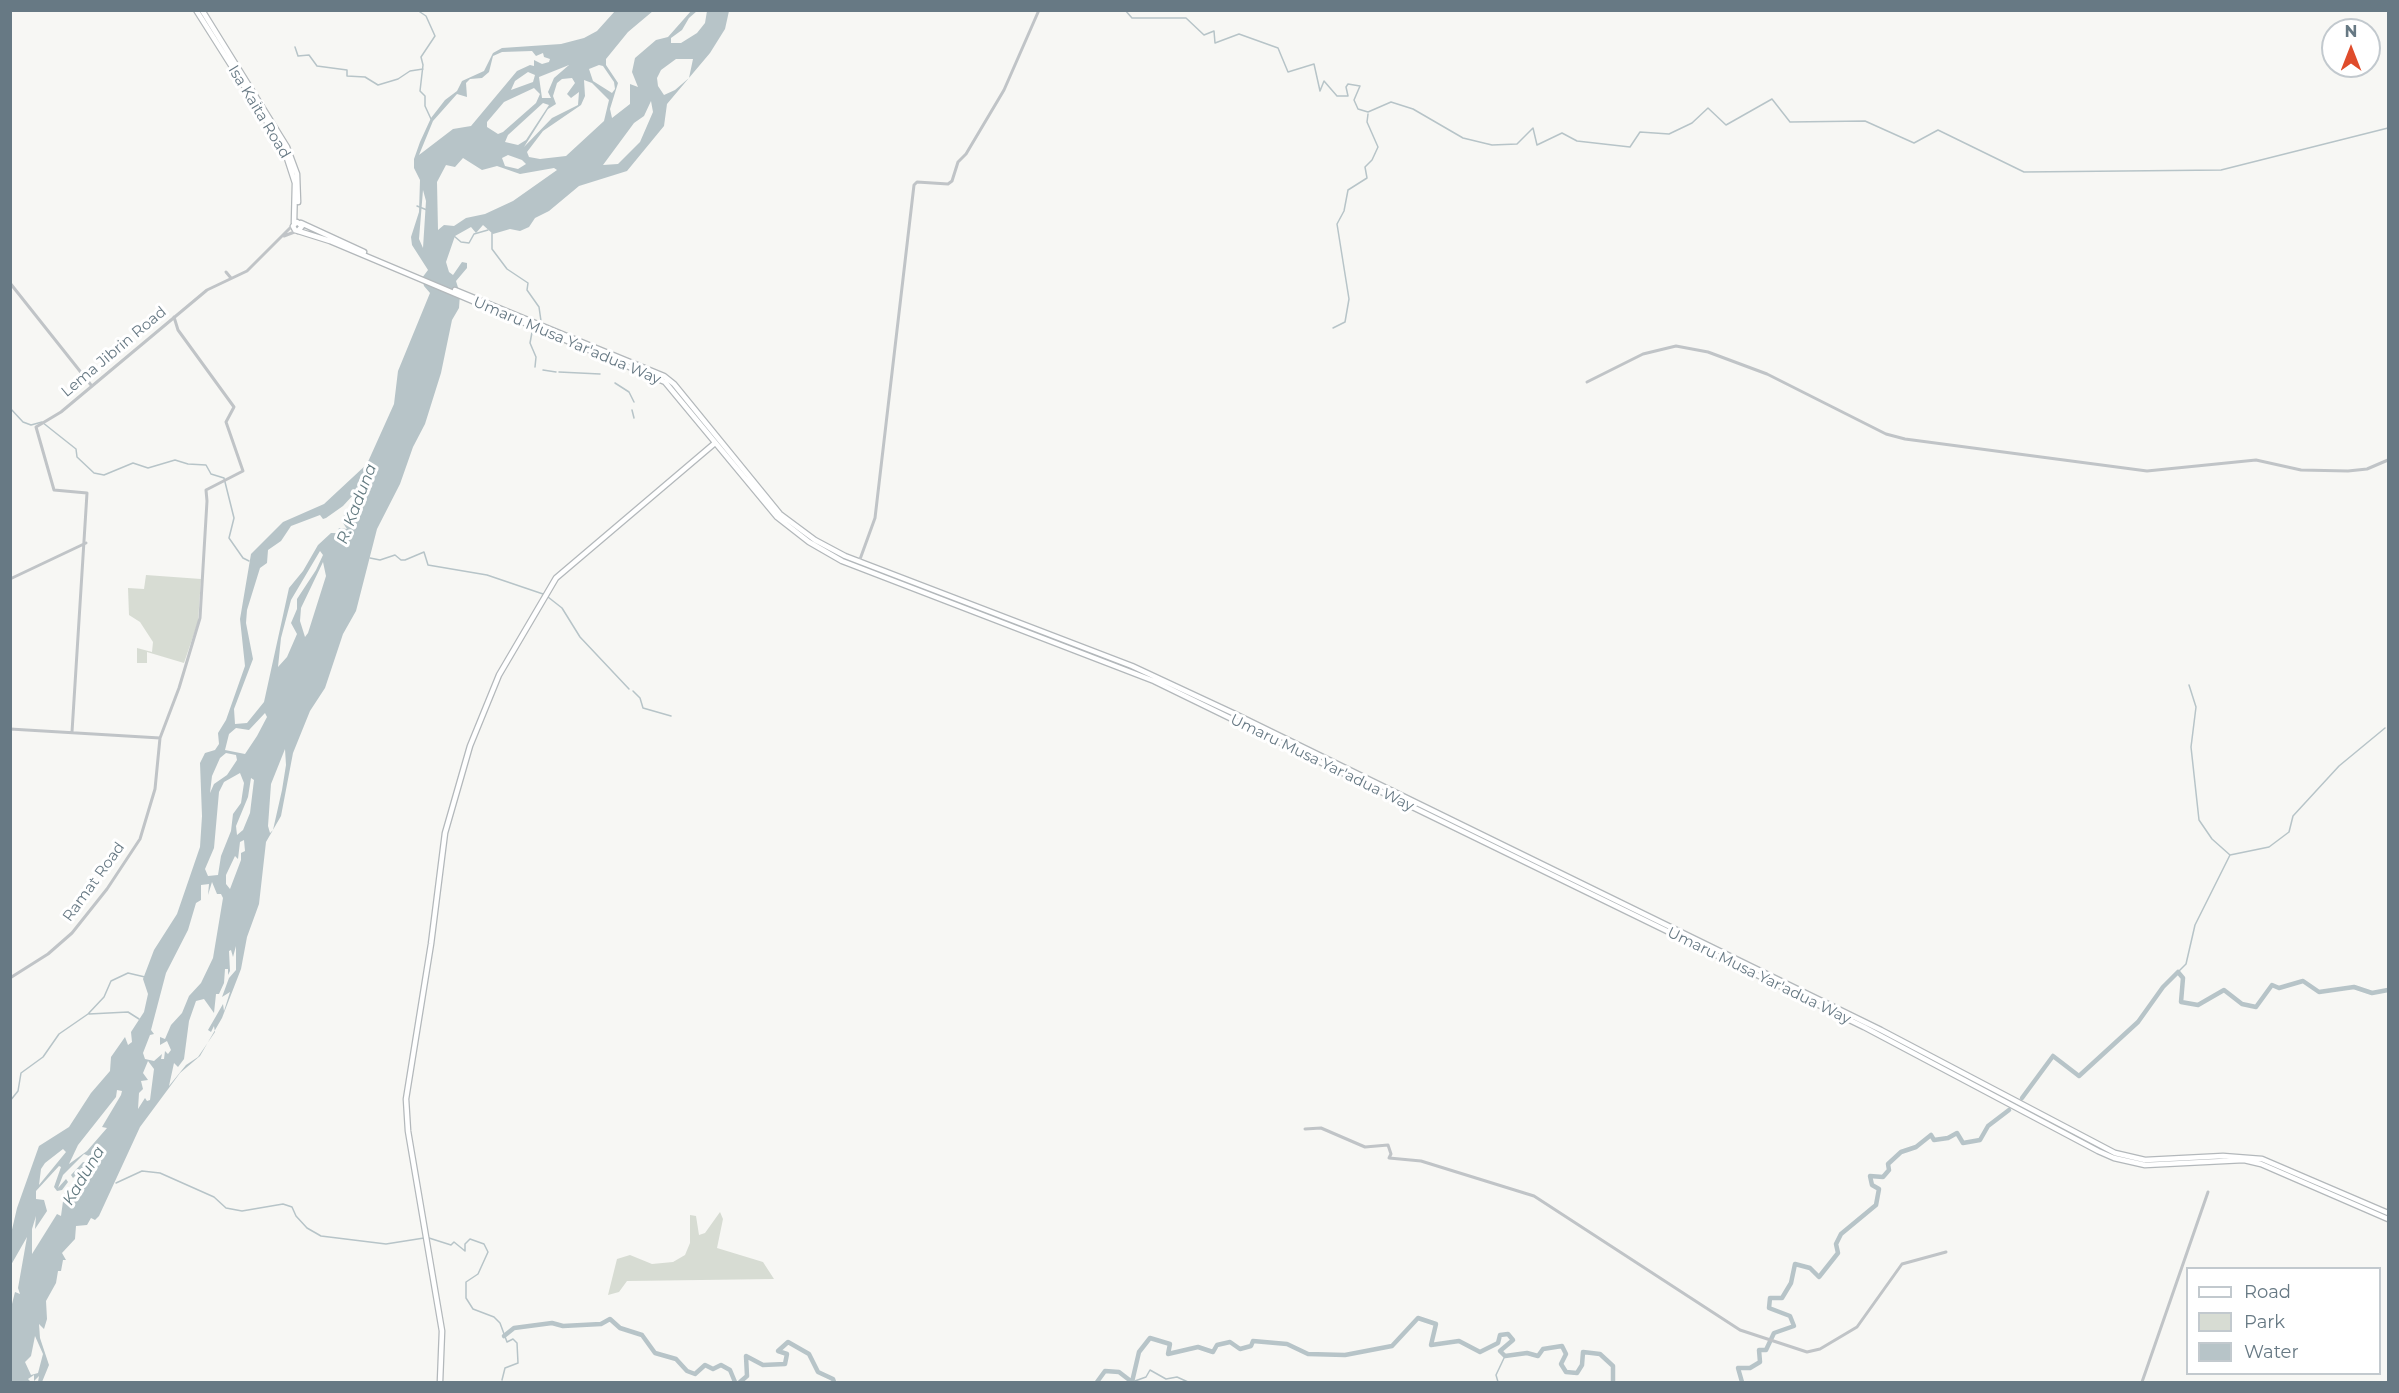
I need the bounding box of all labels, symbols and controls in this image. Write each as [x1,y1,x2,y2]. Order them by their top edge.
north arrow [2321,18,2381,78]
text: N [2345,22,2357,41]
street label: Isa Kaita Road [224,62,294,162]
street label: Umaru Musa Yar'adua Way [470,293,664,389]
street label: Lema Jibrin Road [58,303,170,401]
water label: R. Kaduna [333,461,381,547]
street label: Umaru Musa Yar'adua Way [1227,711,1417,815]
street label: Ramat Road [59,839,129,925]
street label: Umaru Musa Yar'adua Way [1664,924,1854,1028]
water label: Kaduna [59,1143,109,1209]
legend [2186,1267,2381,1375]
text: Road [2244,1281,2291,1303]
text: Park [2244,1311,2285,1333]
text: Water [2244,1341,2299,1363]

